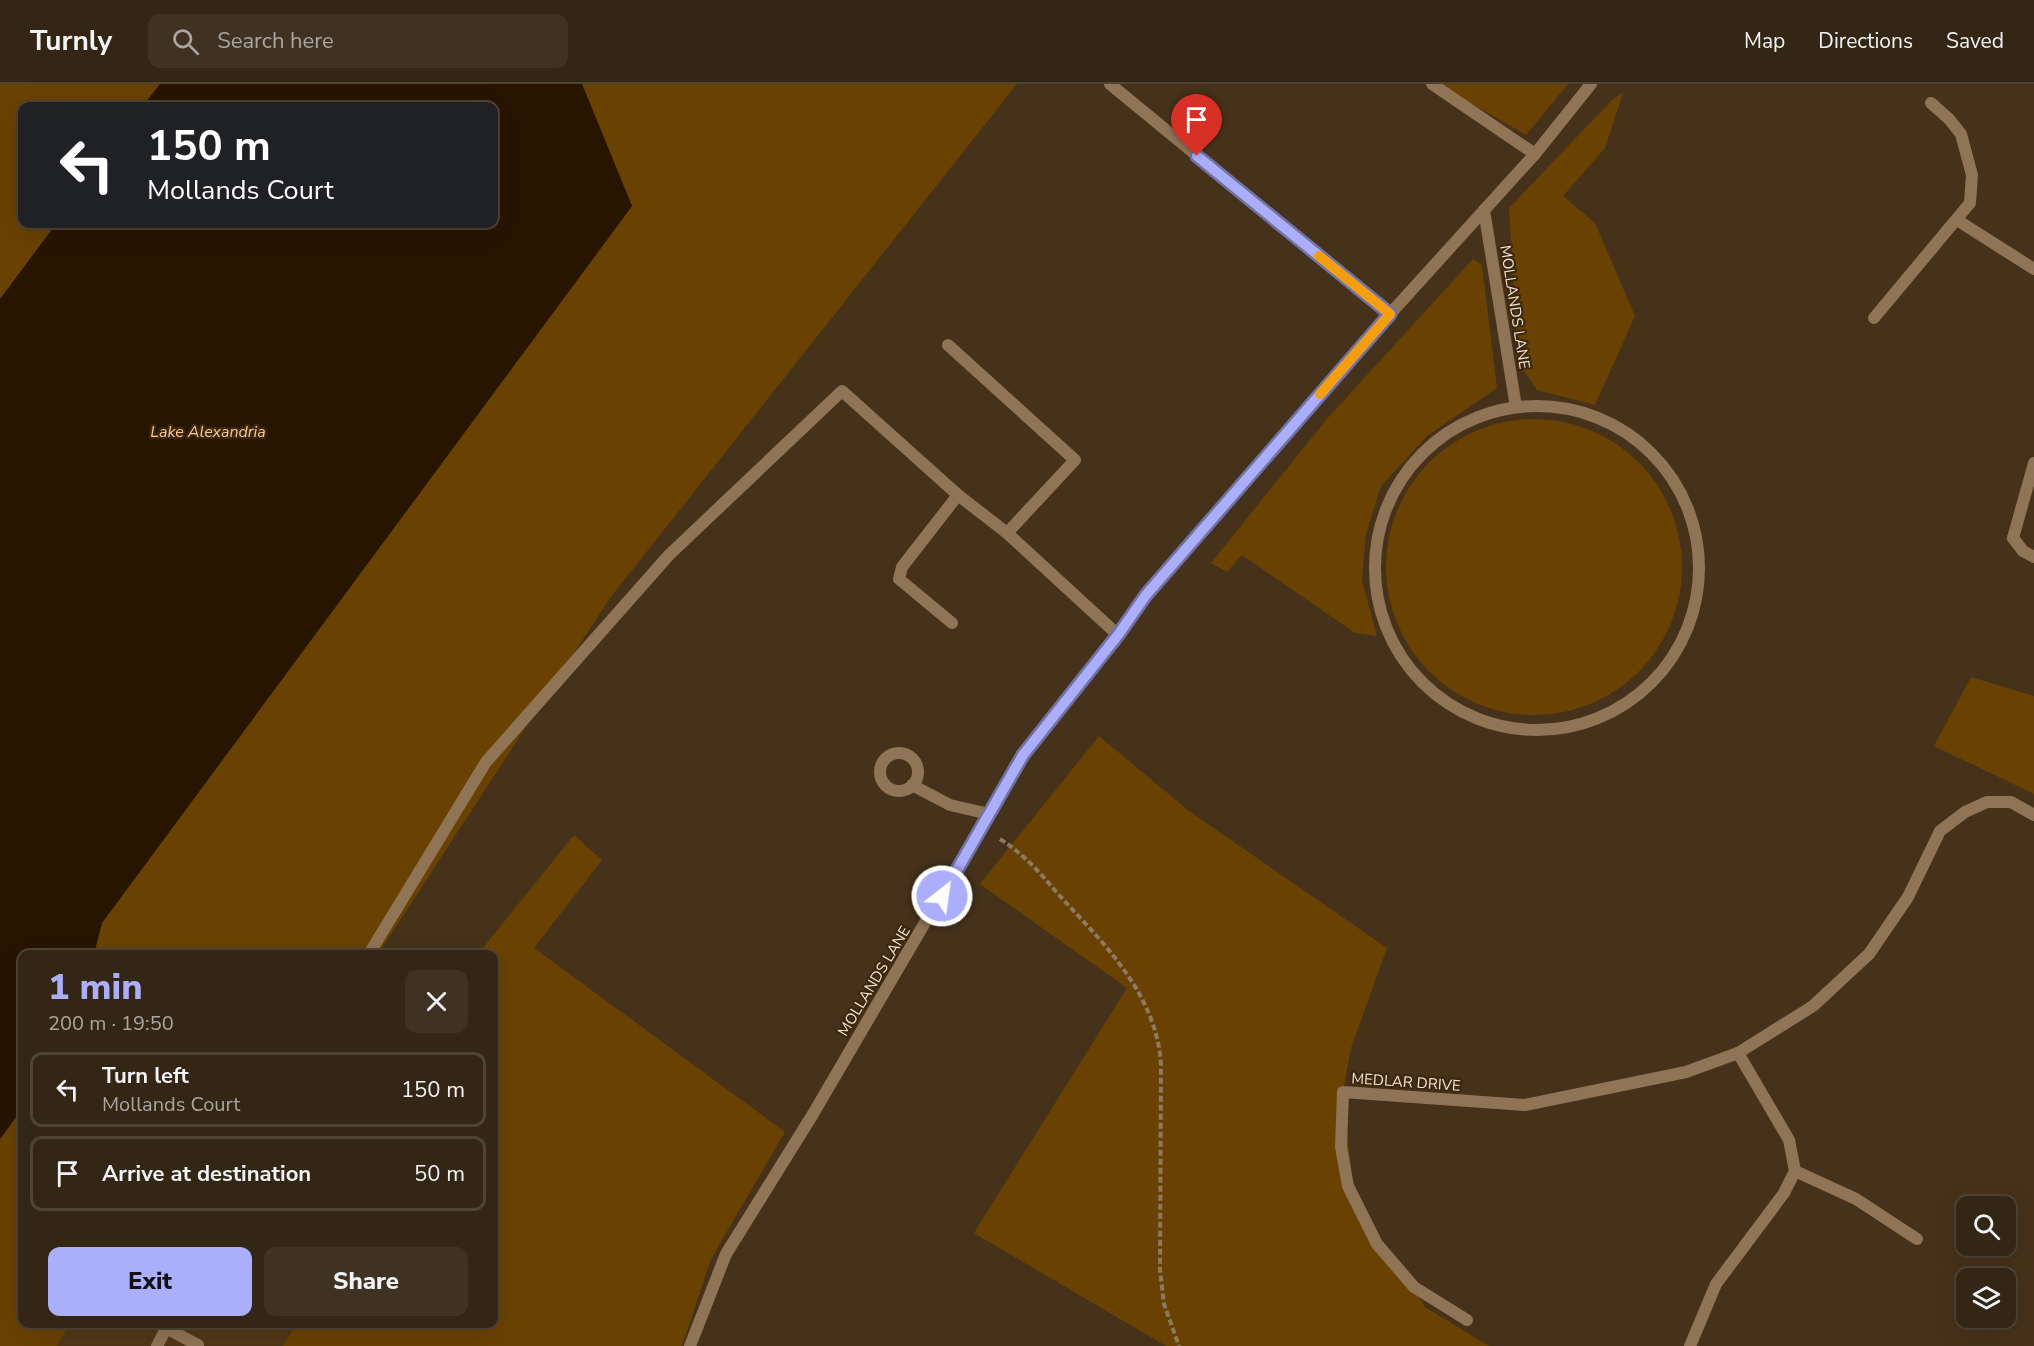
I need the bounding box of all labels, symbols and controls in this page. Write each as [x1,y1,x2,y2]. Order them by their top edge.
search box [148,14,568,68]
text: Turnly [30,22,112,60]
icon: search [169,25,202,58]
text: Search here [217,26,334,56]
text: Map [1744,27,1785,55]
text: Directions [1818,27,1913,55]
text: Saved [1946,27,2004,55]
pin [1171,94,1222,156]
icon: arrive [1180,103,1213,136]
text: 150 m [147,118,271,175]
icon: left [48,126,126,204]
text: Mollands Court [147,172,334,209]
street label: MOLLANDS LANE [1495,244,1535,370]
water label: Lake Alexandria [150,421,266,443]
position arrow [910,864,974,928]
street label: MOLLANDS LANE [833,922,915,1040]
text: 1 min [48,963,143,1012]
button: close [405,970,468,1033]
text: 200 m · 19:50 [48,1010,174,1037]
text: Turn left [102,1061,189,1091]
street label: MEDLAR DRIVE [1351,1068,1461,1096]
icon: left [51,1073,84,1106]
text: 150 m [401,1075,465,1105]
text: Mollands Court [102,1091,240,1118]
icon: arrive [51,1157,84,1190]
text: Arrive at destination [102,1159,311,1189]
text: 50 m [414,1159,465,1189]
map controls [1956,1196,2016,1328]
button: search [1956,1196,2016,1256]
button: Exit [48,1247,252,1316]
button: Share [264,1247,468,1316]
button: layers [1956,1268,2016,1328]

